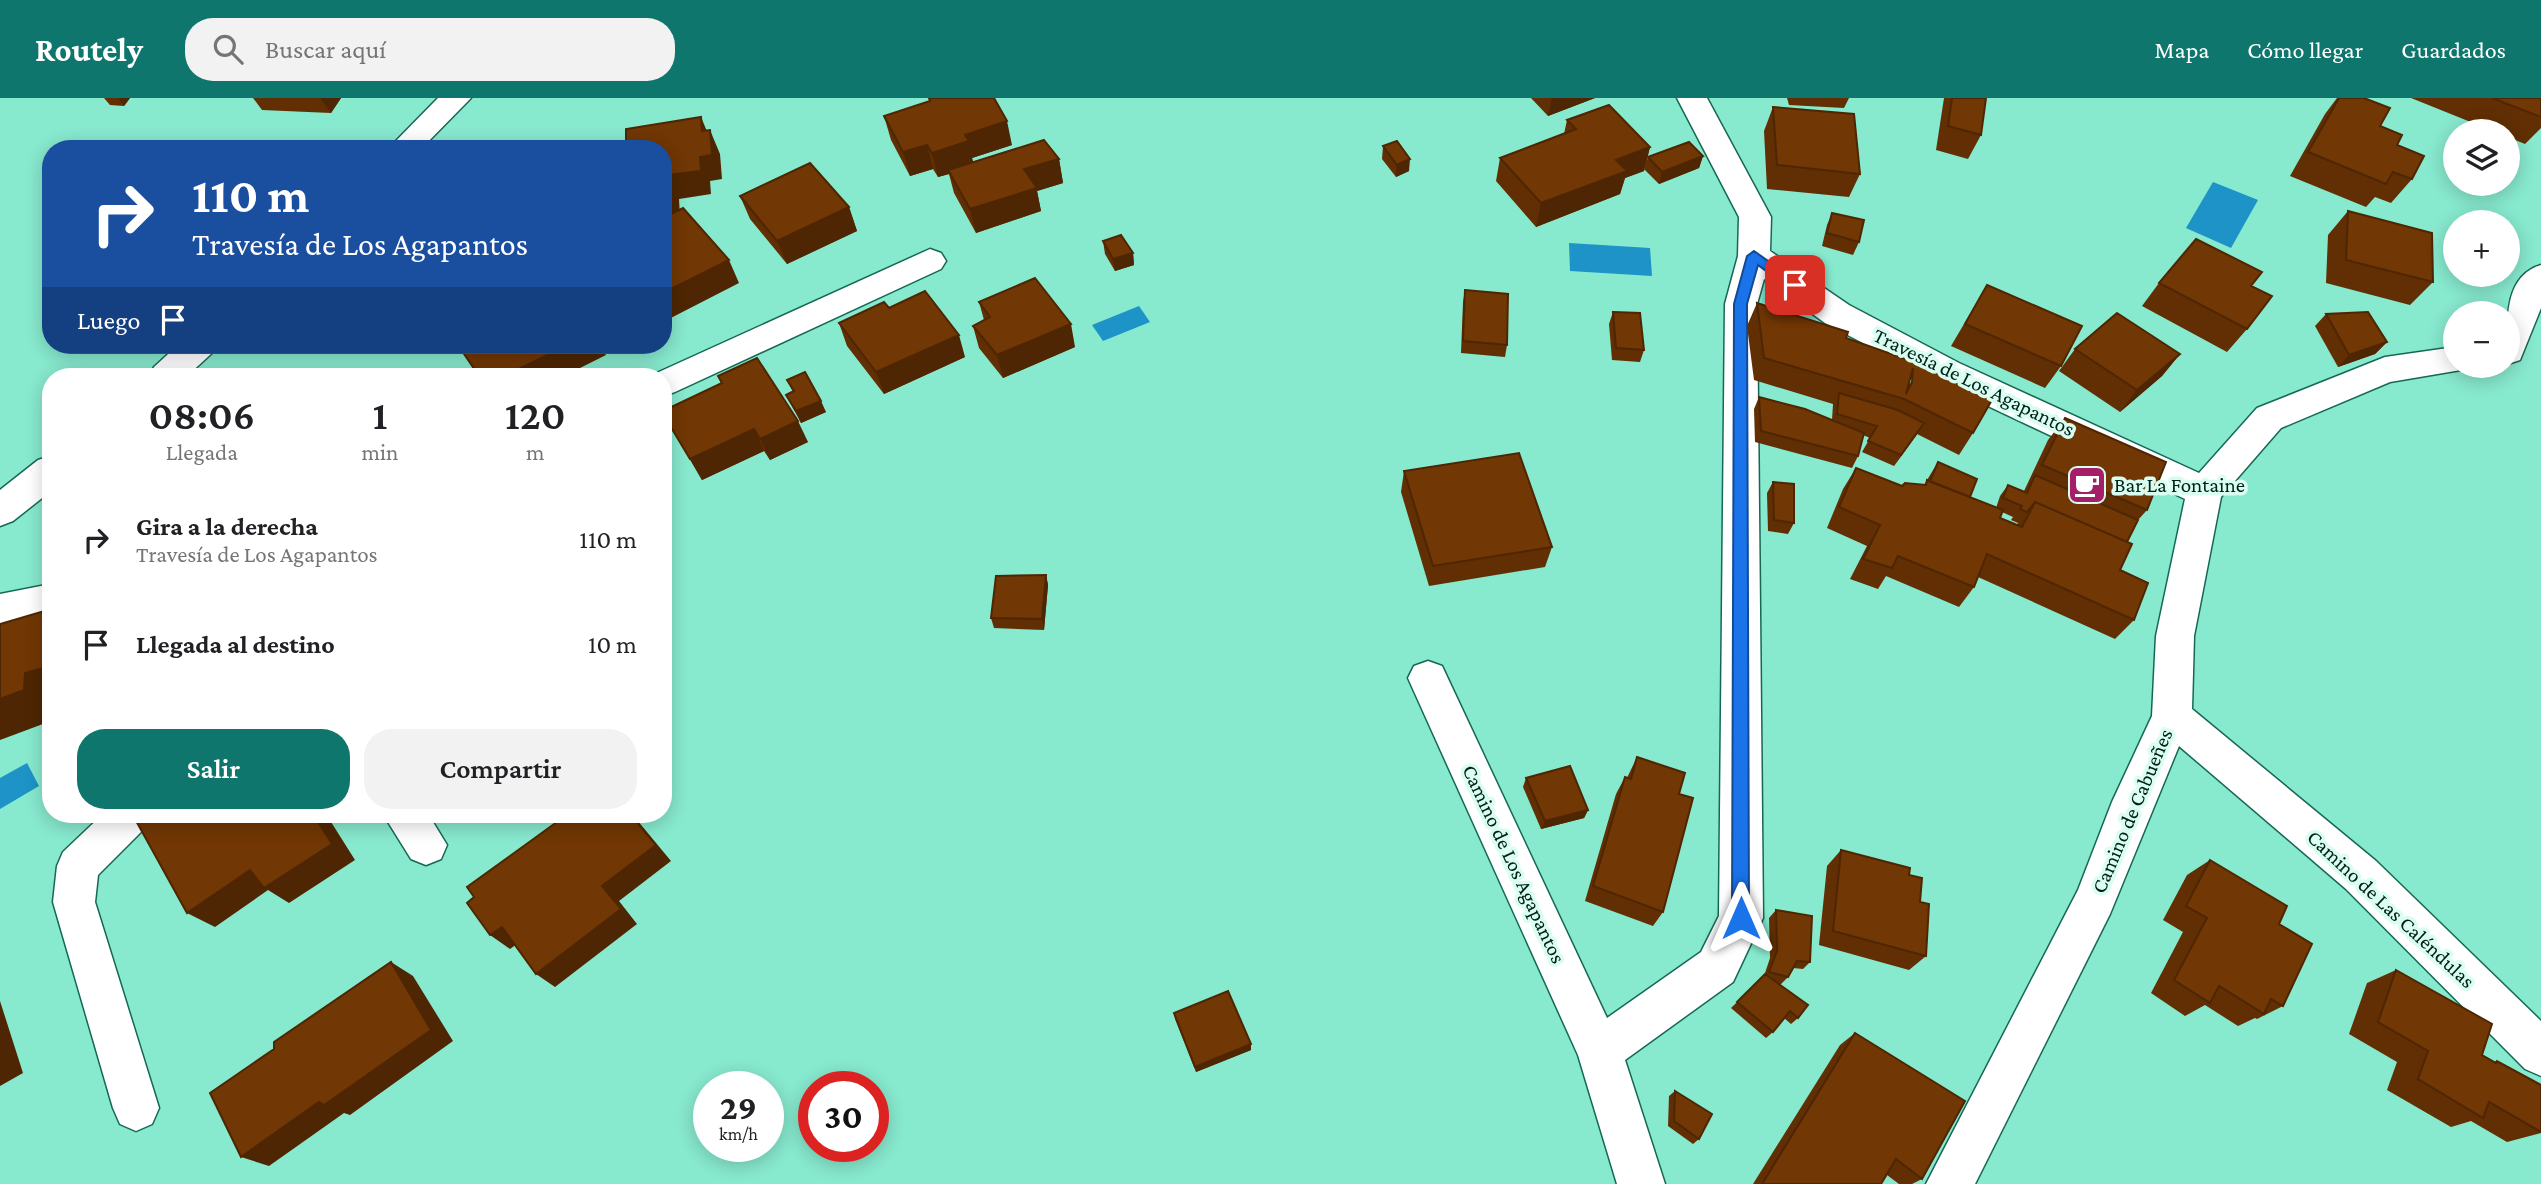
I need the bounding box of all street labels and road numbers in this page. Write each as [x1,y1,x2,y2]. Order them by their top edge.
street label: Travesía de Los Agapantos [1870,323,2078,441]
street label: Camino de Cabueñes [2087,725,2177,897]
street label: Camino de Los Agapantos [1457,761,1571,967]
street label: Camino de Las Caléndulas [2302,825,2480,993]

